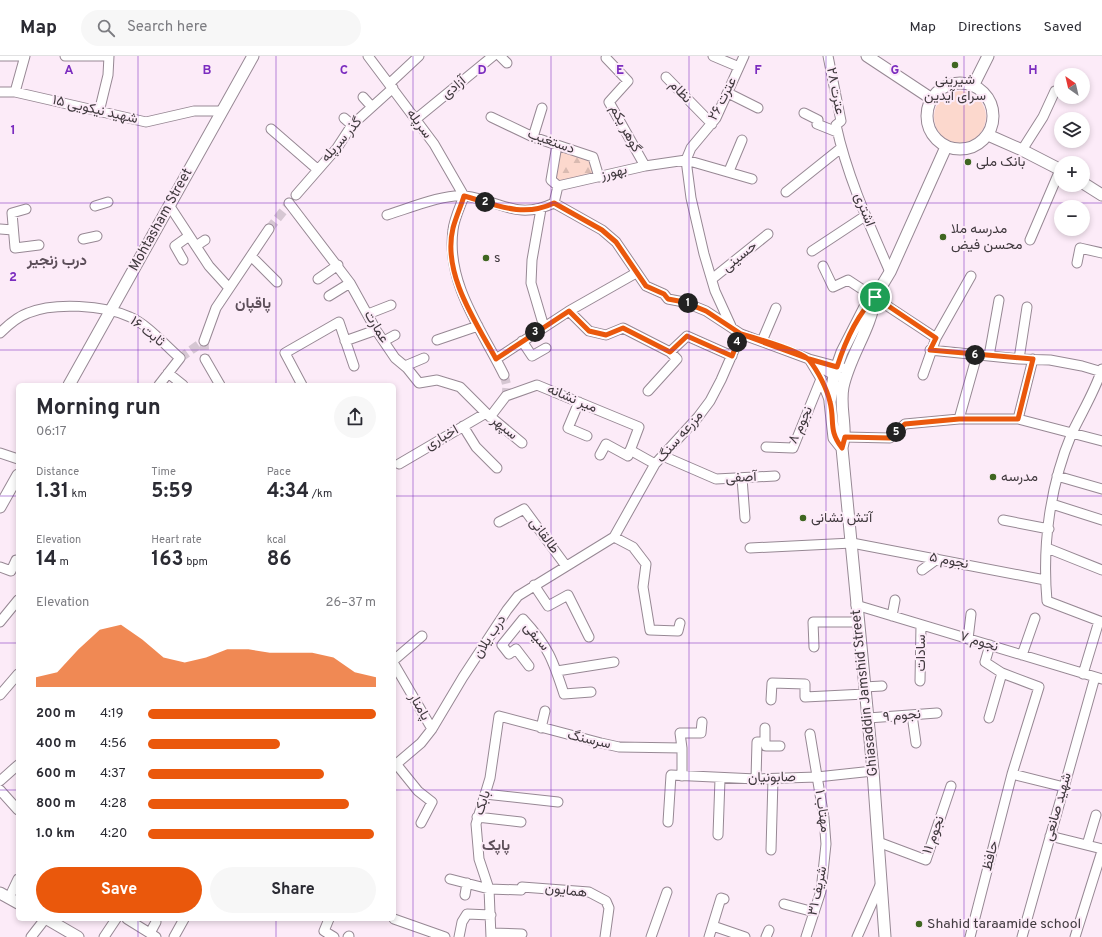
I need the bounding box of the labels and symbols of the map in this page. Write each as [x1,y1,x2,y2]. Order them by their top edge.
marker: شیرینی سرای آیدین [950,60,960,70]
text: A [64,63,74,79]
text: B [203,63,212,79]
text: C [340,63,348,79]
text: D [477,63,487,79]
text: E [616,63,624,79]
text: F [754,63,762,79]
text: G [891,63,900,79]
text: H [1028,63,1038,79]
street label: عترت ۲۸ [822,66,848,116]
north arrow [1054,68,1090,104]
street label: آزادی [438,72,471,103]
place label: شیرینی سرای آیدین [924,72,986,105]
street label: عترت ۲۶ [705,75,741,123]
street label: نظام [665,77,695,107]
street label: شهید نیکویی ۱۵ [51,92,139,128]
street label: گوهر یکم [605,102,645,156]
street label: سرپله [403,106,435,142]
street label: گذر سرپله [318,114,366,166]
text: 1 [10,123,16,139]
street label: دستغیب [525,126,577,158]
place label: بانک ملی [976,154,1025,171]
marker: بانک ملی [963,157,973,167]
street label: بهورز [598,162,629,185]
street label: Mohtasham Street [126,166,196,274]
street label: اشتری [850,191,878,229]
pin: 2 [475,192,495,212]
place label: مدرسه ملا محسن فیض [951,221,1022,254]
marker: مدرسه ملا محسن فیض [938,232,948,242]
street label: حسینی [719,238,761,276]
place label: s [494,250,501,267]
district label: درب زنجیر [26,252,87,271]
marker: s [481,253,491,263]
text: 2 [9,270,17,286]
pin [858,280,892,314]
pin: 1 [678,293,698,313]
district label: پاقپان [235,295,271,314]
street label: عمارت [360,308,392,346]
street label: ثابت ۱۶ [126,313,168,351]
pin: 3 [525,322,545,342]
pin: 4 [727,332,747,352]
pin: 6 [965,345,985,365]
street label: میر نشانه [545,381,599,417]
street label: نجوم ۸ [785,403,817,447]
street label: مزرعه سنگ [653,408,707,466]
street label: سپهر [487,412,521,444]
street label: اخباری [422,422,462,454]
pin: 5 [886,422,906,442]
street label: آصفی [725,469,759,487]
place label: مدرسه [1001,469,1038,486]
marker: مدرسه [988,472,998,482]
place label: آتش نشانی [811,510,874,527]
marker: آتش نشانی [798,513,808,523]
street label: طالقانی [525,515,563,557]
street label: نجوم ۵ [928,549,970,573]
street label: Ghiasaddin Jamshid Street [848,609,882,777]
street label: درب یلان [470,612,510,662]
street label: سیفی [519,619,553,655]
street label: نجوم ۷ [958,628,1000,656]
street label: سادات [913,635,930,671]
street label: پامنار [404,689,434,724]
street label: نجوم ۹ [882,706,922,726]
street label: سرسنگ [566,727,612,753]
street label: صابونیان [748,769,796,787]
street label: شهید صانعی [1040,771,1076,843]
street label: بابک [471,788,495,818]
street label: مهتاب ۱ [811,789,833,833]
street label: نجوم ۱۱ [919,814,949,856]
district label: پاپک [482,837,510,856]
street label: حافظ [979,839,1003,873]
street label: شریف ۳۱ [804,865,832,917]
street label: همایون [544,880,588,902]
place label: Shahid taraamide school [927,916,1081,933]
marker: Shahid taraamide school [914,919,924,929]

